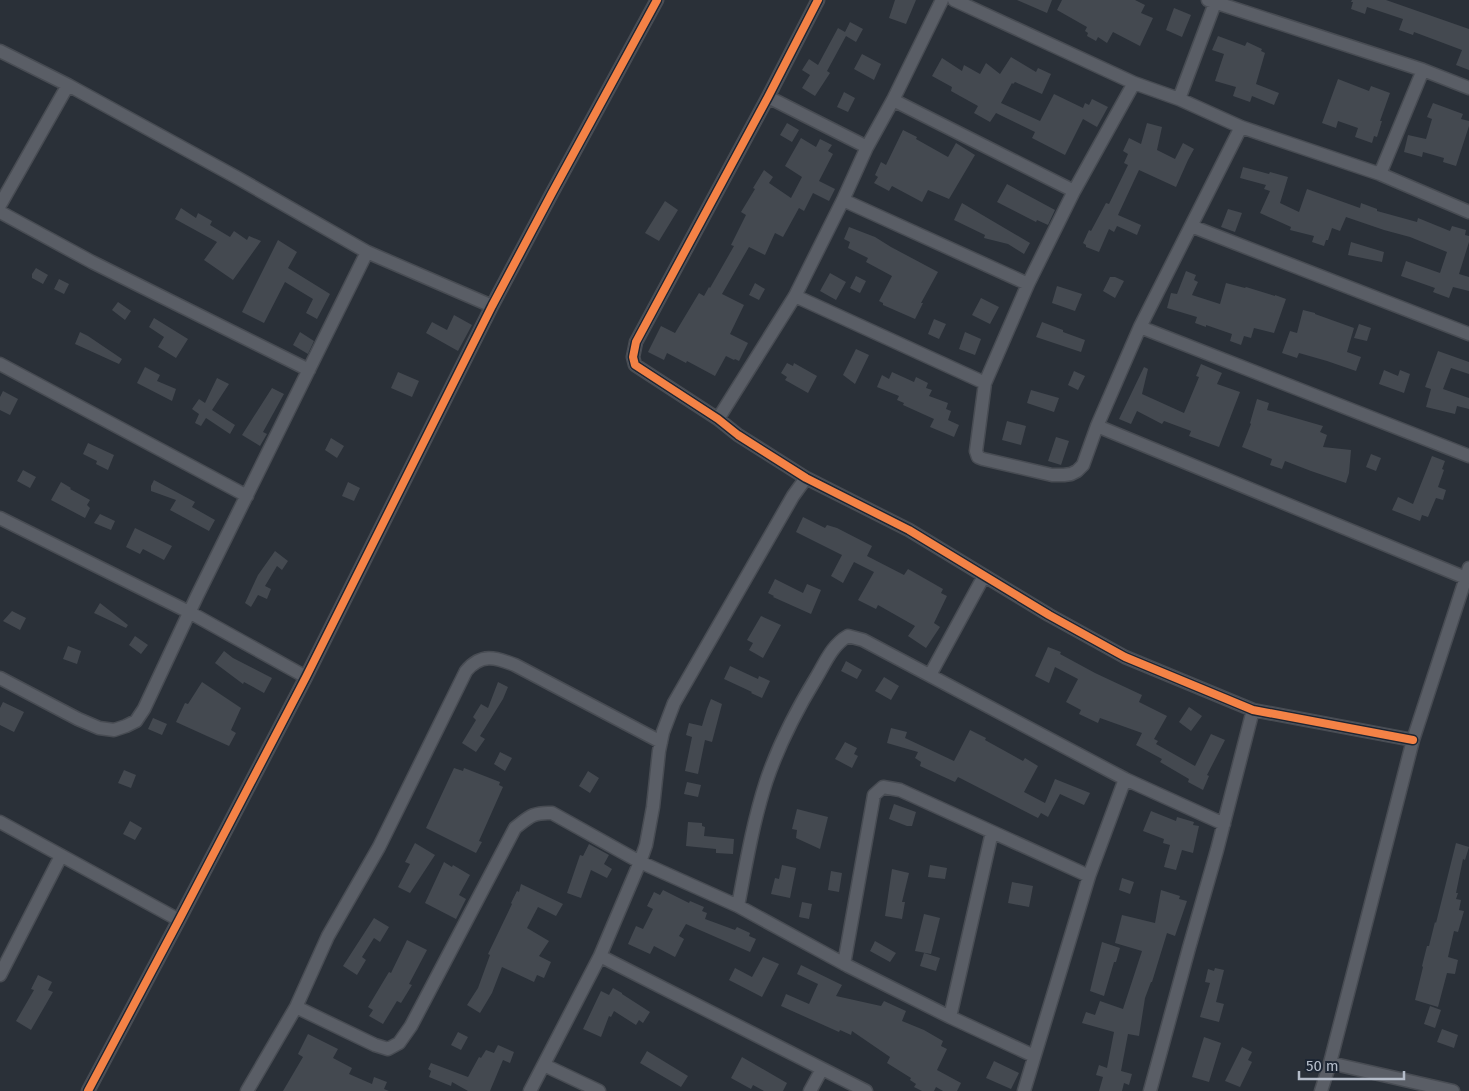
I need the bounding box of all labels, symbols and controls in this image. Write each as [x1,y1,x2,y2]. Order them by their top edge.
scale bar [1299,1048,1404,1080]
text: 50 m [1306,1057,1339,1075]

